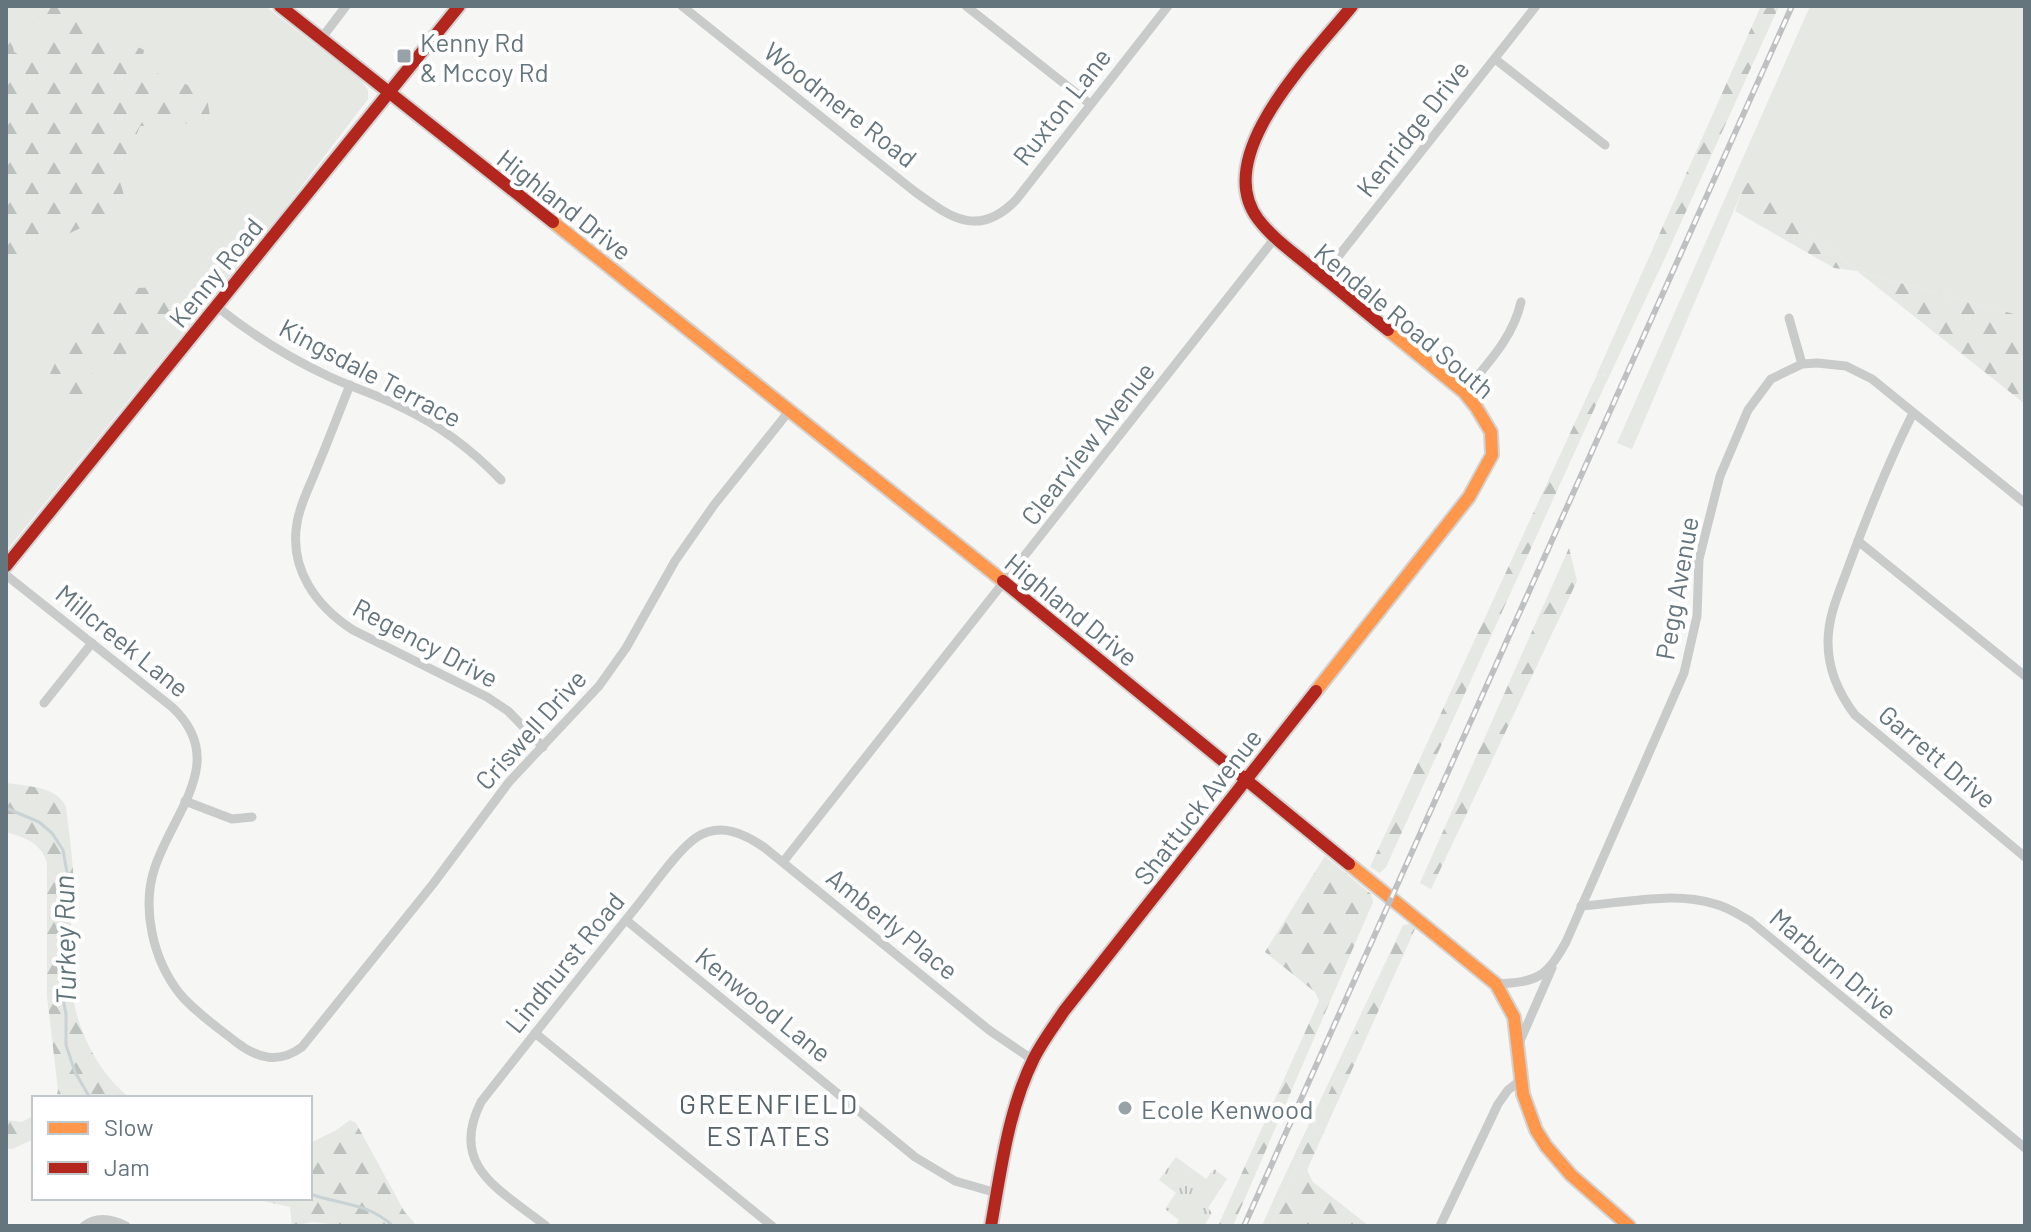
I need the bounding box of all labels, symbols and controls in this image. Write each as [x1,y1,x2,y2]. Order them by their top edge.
place label: Kenny Rd & Mccoy Rd [420,26,549,87]
street label: Woodmere Road [759,35,923,173]
street label: Ruxton Lane [1006,41,1116,171]
marker: Kenny Rd & Mccoy Rd [395,47,413,65]
street label: Kenridge Drive [1349,54,1475,202]
street label: Highland Drive [492,142,638,266]
street label: Kenny Road [161,211,269,333]
street label: Kendale Road South [1309,236,1501,404]
street label: Kingsdale Terrace [275,311,467,433]
street label: Clearview Avenue [1014,355,1160,531]
street label: Pegg Avenue [1648,514,1704,662]
street label: Highland Drive [999,546,1145,672]
street label: Millcreek Lane [50,577,196,703]
street label: Regency Drive [348,591,504,693]
street label: Criswell Drive [468,663,592,795]
street label: Garrett Drive [1873,698,2003,814]
street label: Shattuck Avenue [1126,722,1268,890]
street label: Amberly Place [821,861,965,985]
water label: Turkey Run [46,875,82,1005]
street label: Lindhurst Road [498,886,630,1038]
street label: Marburn Drive [1764,901,1904,1025]
street label: Kenwood Lane [690,940,838,1068]
district label: GREENFIELD ESTATES [679,1086,859,1152]
place label: Ecole Kenwood [1141,1093,1313,1124]
legend [32,1096,312,1200]
marker: Ecole Kenwood [1116,1099,1134,1117]
text: Slow [104,1112,153,1141]
text: Jam [104,1152,150,1181]

